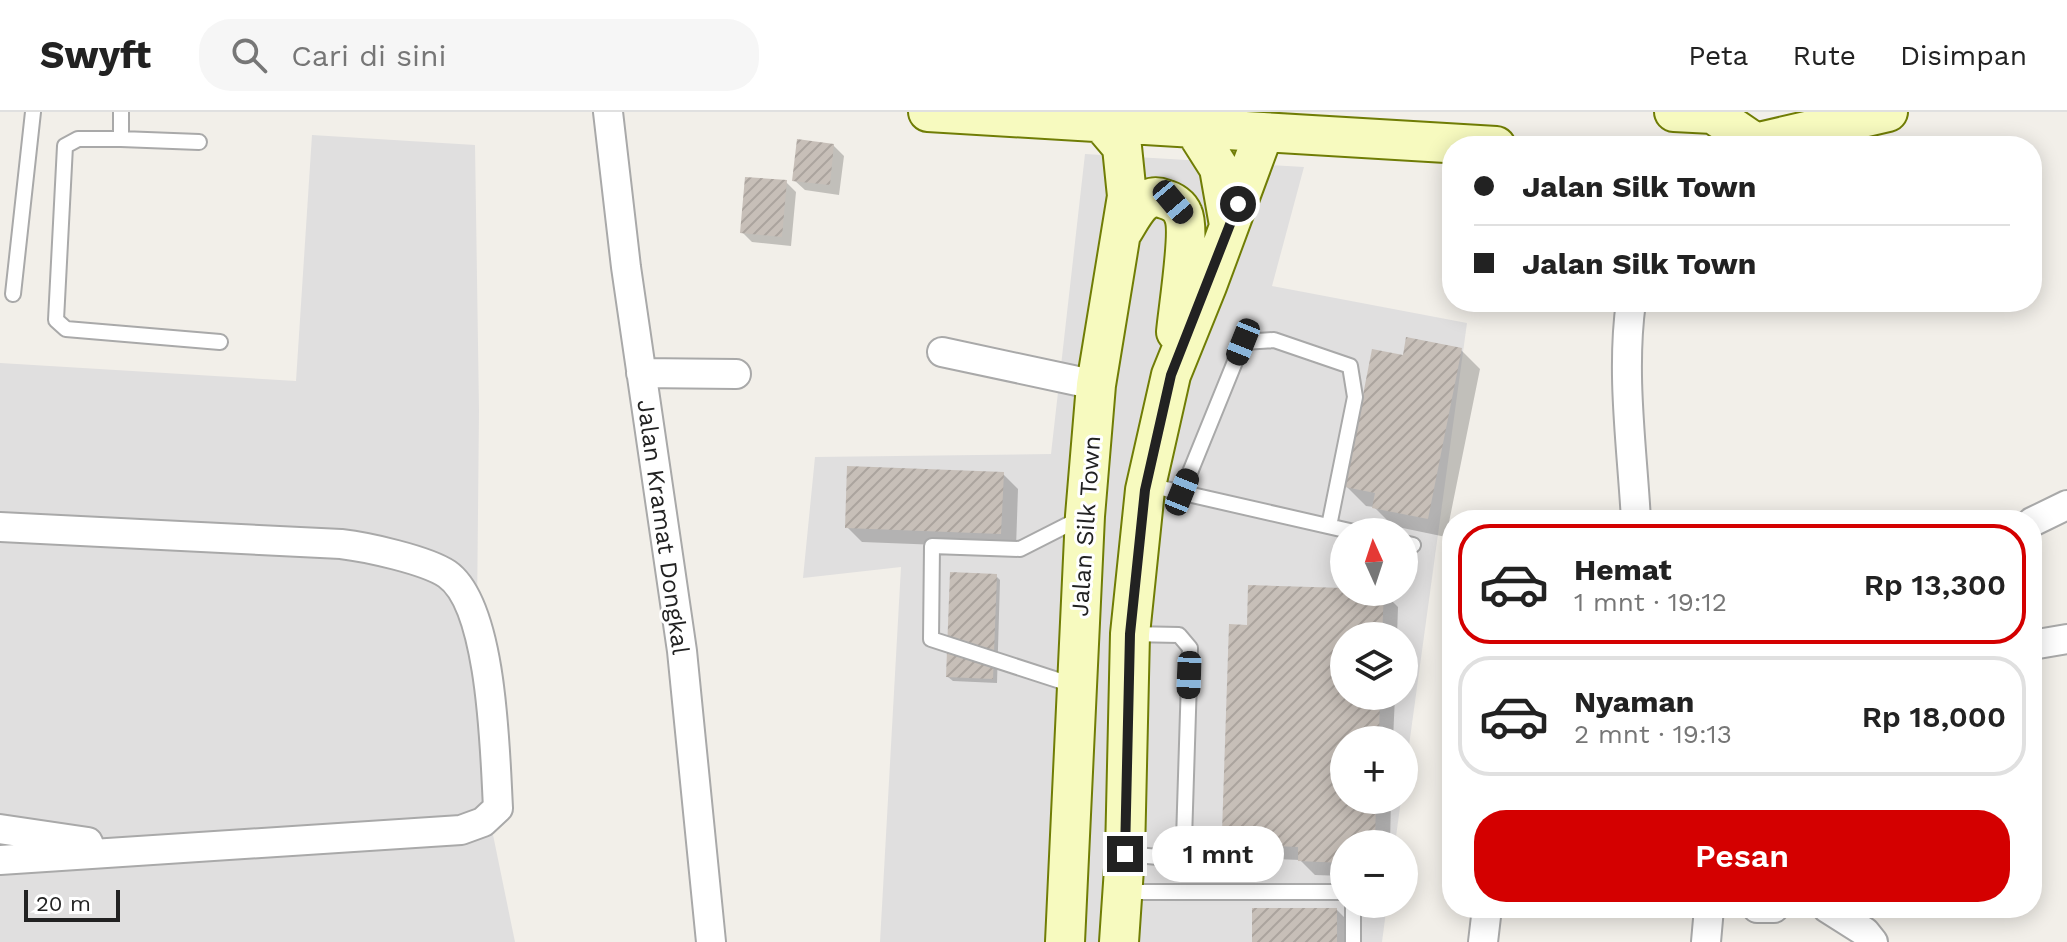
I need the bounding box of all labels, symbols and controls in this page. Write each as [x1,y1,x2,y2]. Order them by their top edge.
search box [199,19,759,91]
text: Swyft [40,33,151,77]
icon: search [227,33,271,77]
text: Cari di sini [291,38,447,73]
text: Peta [1688,39,1748,72]
text: Rute [1792,39,1856,72]
text: Disimpan [1900,39,2027,72]
text: Jalan Silk Town [1522,169,1756,204]
car [1148,176,1198,228]
route start [1220,186,1256,222]
text: Jalan Silk Town [1522,246,1756,281]
car [1223,315,1263,369]
street label: Jalan Kramat Dongkal [631,398,695,657]
street label: Jalan Silk Town [1066,435,1106,617]
car [1162,465,1202,519]
north arrow [1330,518,1418,606]
map controls [1330,518,1418,918]
icon: car [1478,548,1550,620]
text: Hemat [1574,552,1672,587]
text: Rp 13,300 [1864,567,2006,602]
text: 1 mnt · 19:12 [1574,587,1727,617]
button: layers [1330,622,1418,710]
car [1176,651,1202,699]
icon: car [1478,680,1550,752]
text: Nyaman [1574,684,1694,719]
text: Rp 18,000 [1862,699,2006,734]
text: 2 mnt · 19:13 [1574,719,1732,749]
button: + [1330,726,1418,814]
button: Pesan [1474,810,2010,902]
callout: 1 mnt [1153,826,1285,882]
button: − [1330,830,1418,918]
route end [1107,836,1143,872]
text: 1 mnt [1183,839,1253,869]
scale bar [24,886,120,922]
text: 20 m [36,891,91,916]

